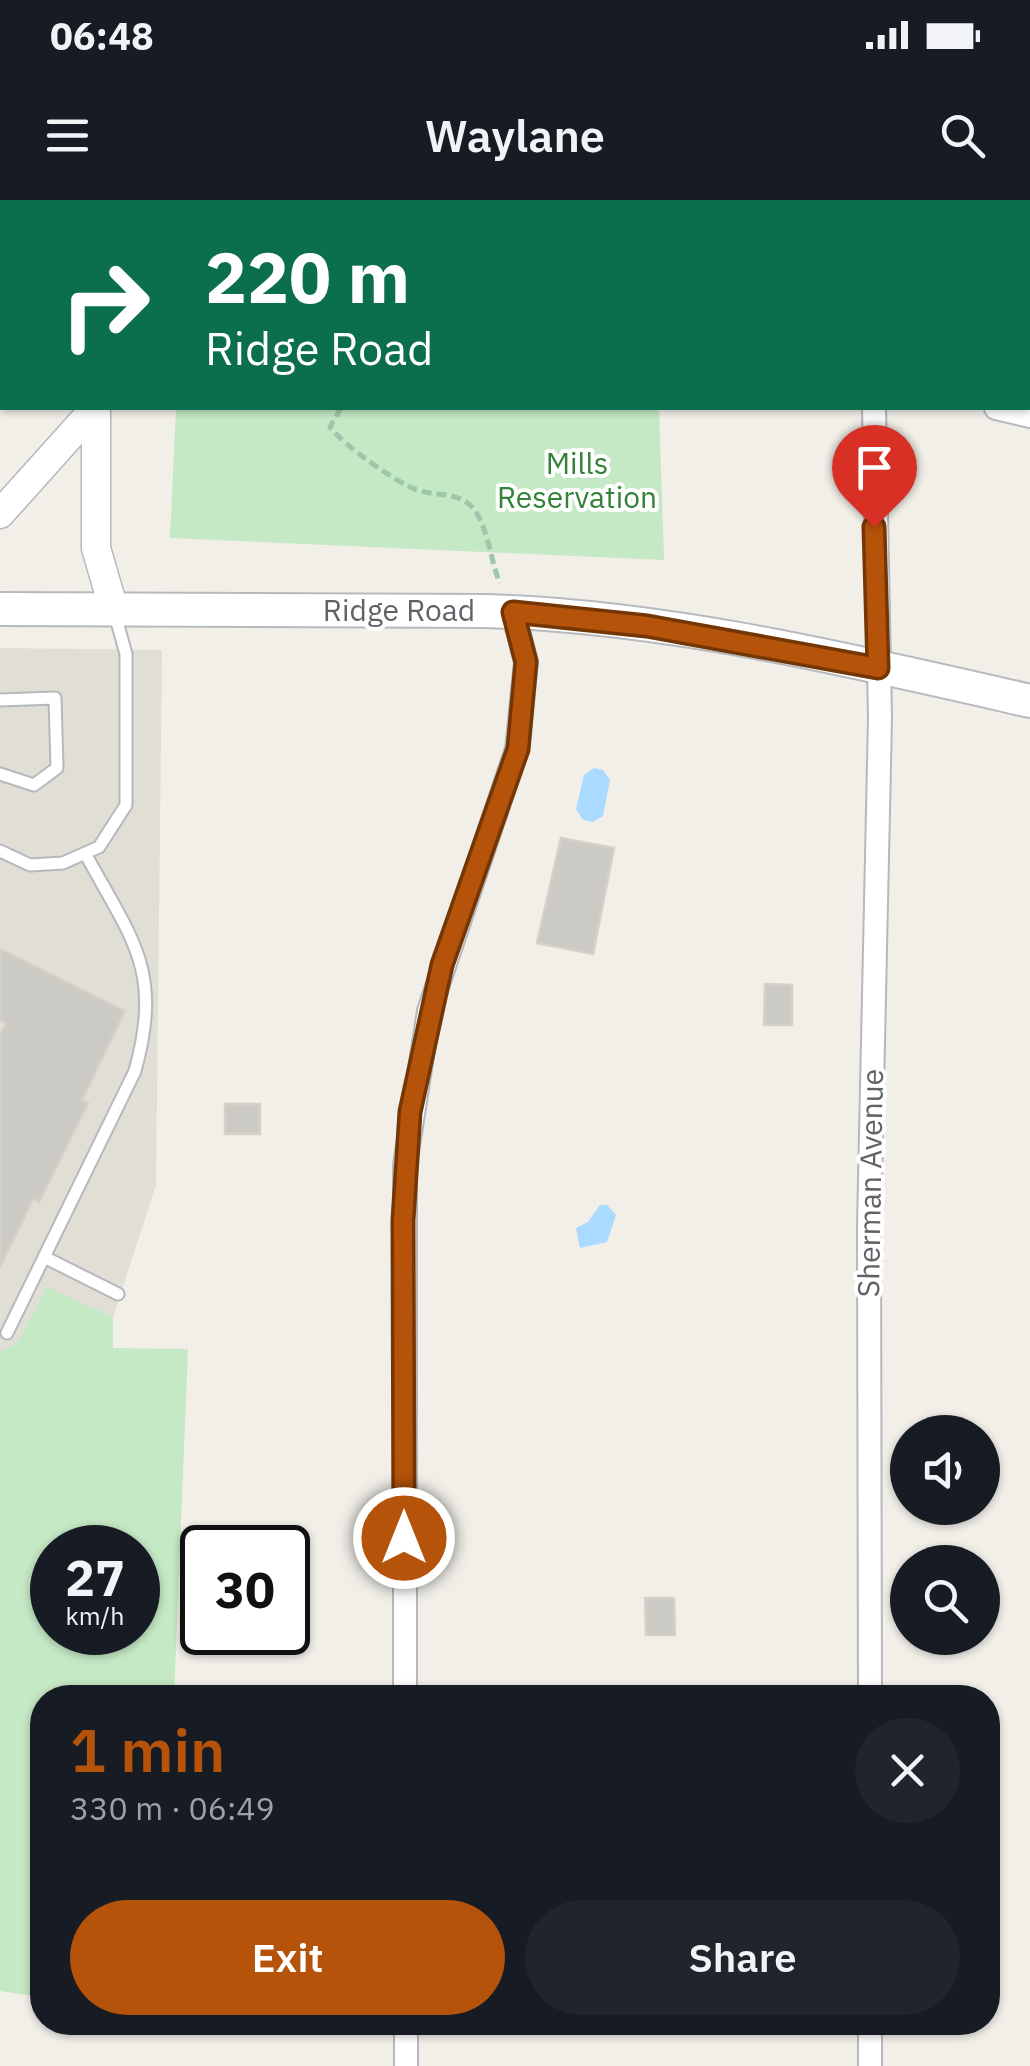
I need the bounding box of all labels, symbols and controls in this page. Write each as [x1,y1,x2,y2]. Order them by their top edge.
text: 06:48 [50,11,154,60]
text: Waylane [425,106,605,164]
icon: menu [40,108,95,163]
icon: search [935,108,990,163]
text: 220 m [205,231,410,322]
icon: right [40,240,170,370]
text: Ridge Road [205,319,433,377]
pin [832,425,917,528]
icon: arrive [847,440,902,495]
park label: Mills Reservation [497,443,657,516]
street label: Ridge Road [323,590,475,629]
street label: Sherman Avenue [848,1068,891,1298]
map controls [890,1415,1000,1655]
button: sound [890,1415,1000,1525]
position arrow [352,1486,456,1590]
speed limit sign: 30 [180,1525,310,1655]
text: 27 [65,1545,125,1610]
button: search [890,1545,1000,1655]
text: km/h [66,1599,124,1632]
text: 1 min [70,1710,225,1789]
button: close [855,1718,960,1823]
text: 330 m · 06:49 [70,1787,275,1829]
button: Exit [70,1900,505,2015]
button: Share [525,1900,960,2015]

